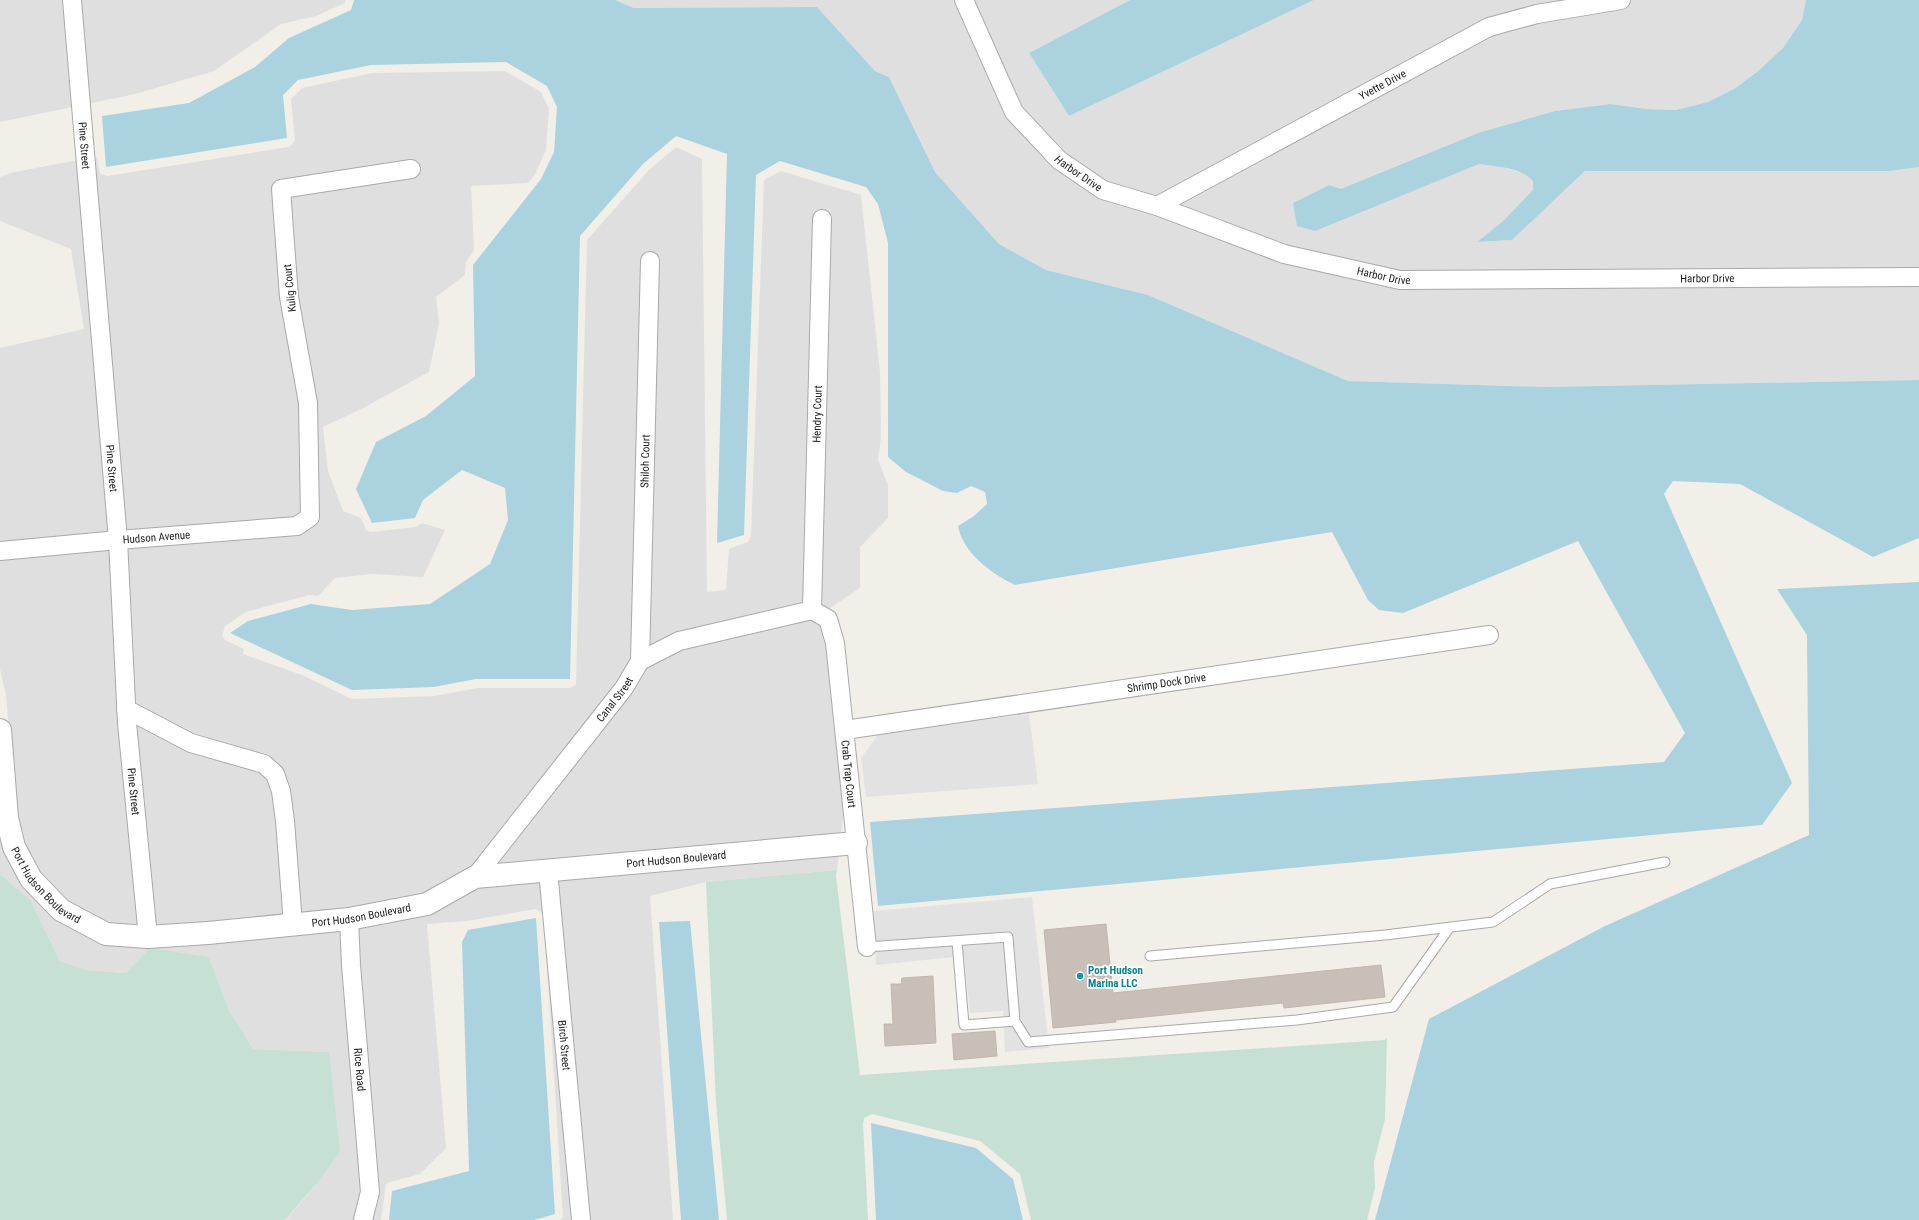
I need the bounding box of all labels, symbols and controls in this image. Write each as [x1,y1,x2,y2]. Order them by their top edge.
street label: Yvette Drive [1357,67,1408,102]
street label: Pine Street [76,121,93,170]
street label: Harbor Drive [1052,153,1105,194]
street label: Kulig Court [281,263,299,313]
street label: Harbor Drive [1356,264,1411,286]
street label: Harbor Drive [1680,272,1735,285]
street label: Hendry Court [810,385,824,443]
street label: Shiloh Court [638,434,652,488]
street label: Pine Street [103,444,120,493]
street label: Hudson Avenue [122,528,191,546]
street label: Shrimp Dock Drive [1126,670,1207,695]
street label: Canal Street [593,675,636,724]
street label: Crab Trap Court [839,739,859,808]
street label: Pine Street [125,767,143,816]
street label: Port Hudson Boulevard [9,845,83,926]
street label: Port Hudson Boulevard [626,848,727,870]
street label: Port Hudson Boulevard [311,901,412,929]
place label: Port Hudson Marina LLC [1088,964,1143,990]
marker: Port Hudson Marina LLC [1075,971,1085,981]
street label: Birch Street [556,1019,573,1071]
street label: Rice Road [351,1047,368,1092]

